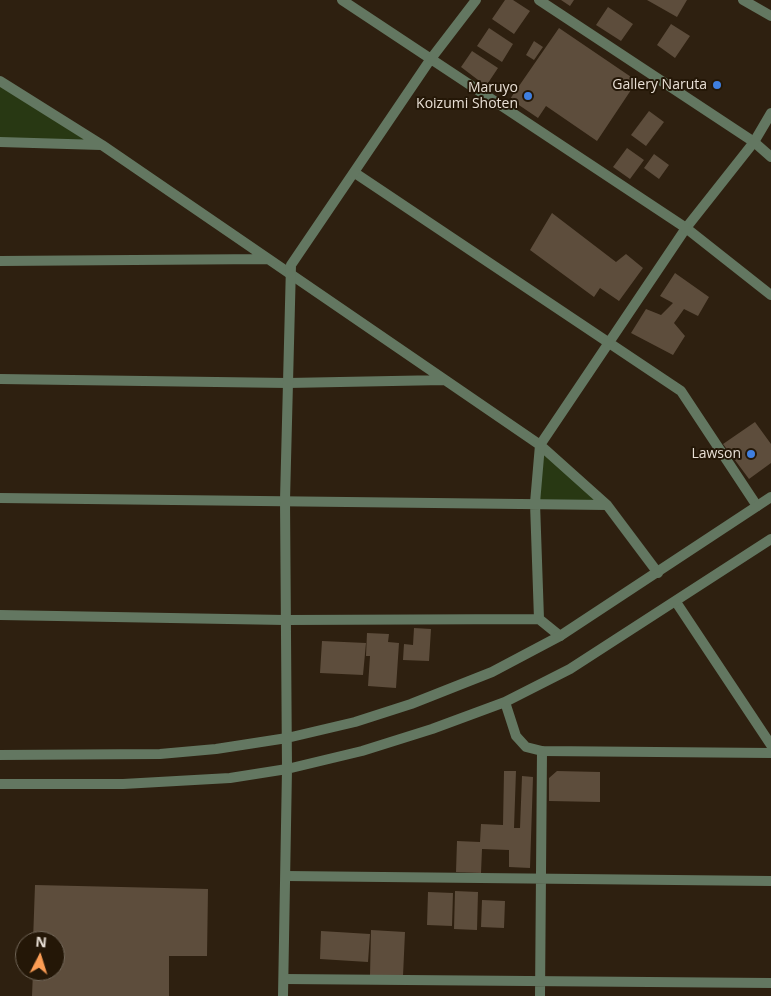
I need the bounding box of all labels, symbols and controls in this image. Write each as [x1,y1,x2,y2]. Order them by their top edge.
place label: Gallery Naruta [612,77,707,93]
marker: Gallery Naruta [711,79,723,91]
place label: Maruyo Koizumi Shoten [416,80,518,112]
marker: Maruyo Koizumi Shoten [522,90,534,102]
place label: Lawson [691,446,741,462]
marker: Lawson [745,448,757,460]
north arrow [15,931,65,981]
text: N [35,932,48,952]

